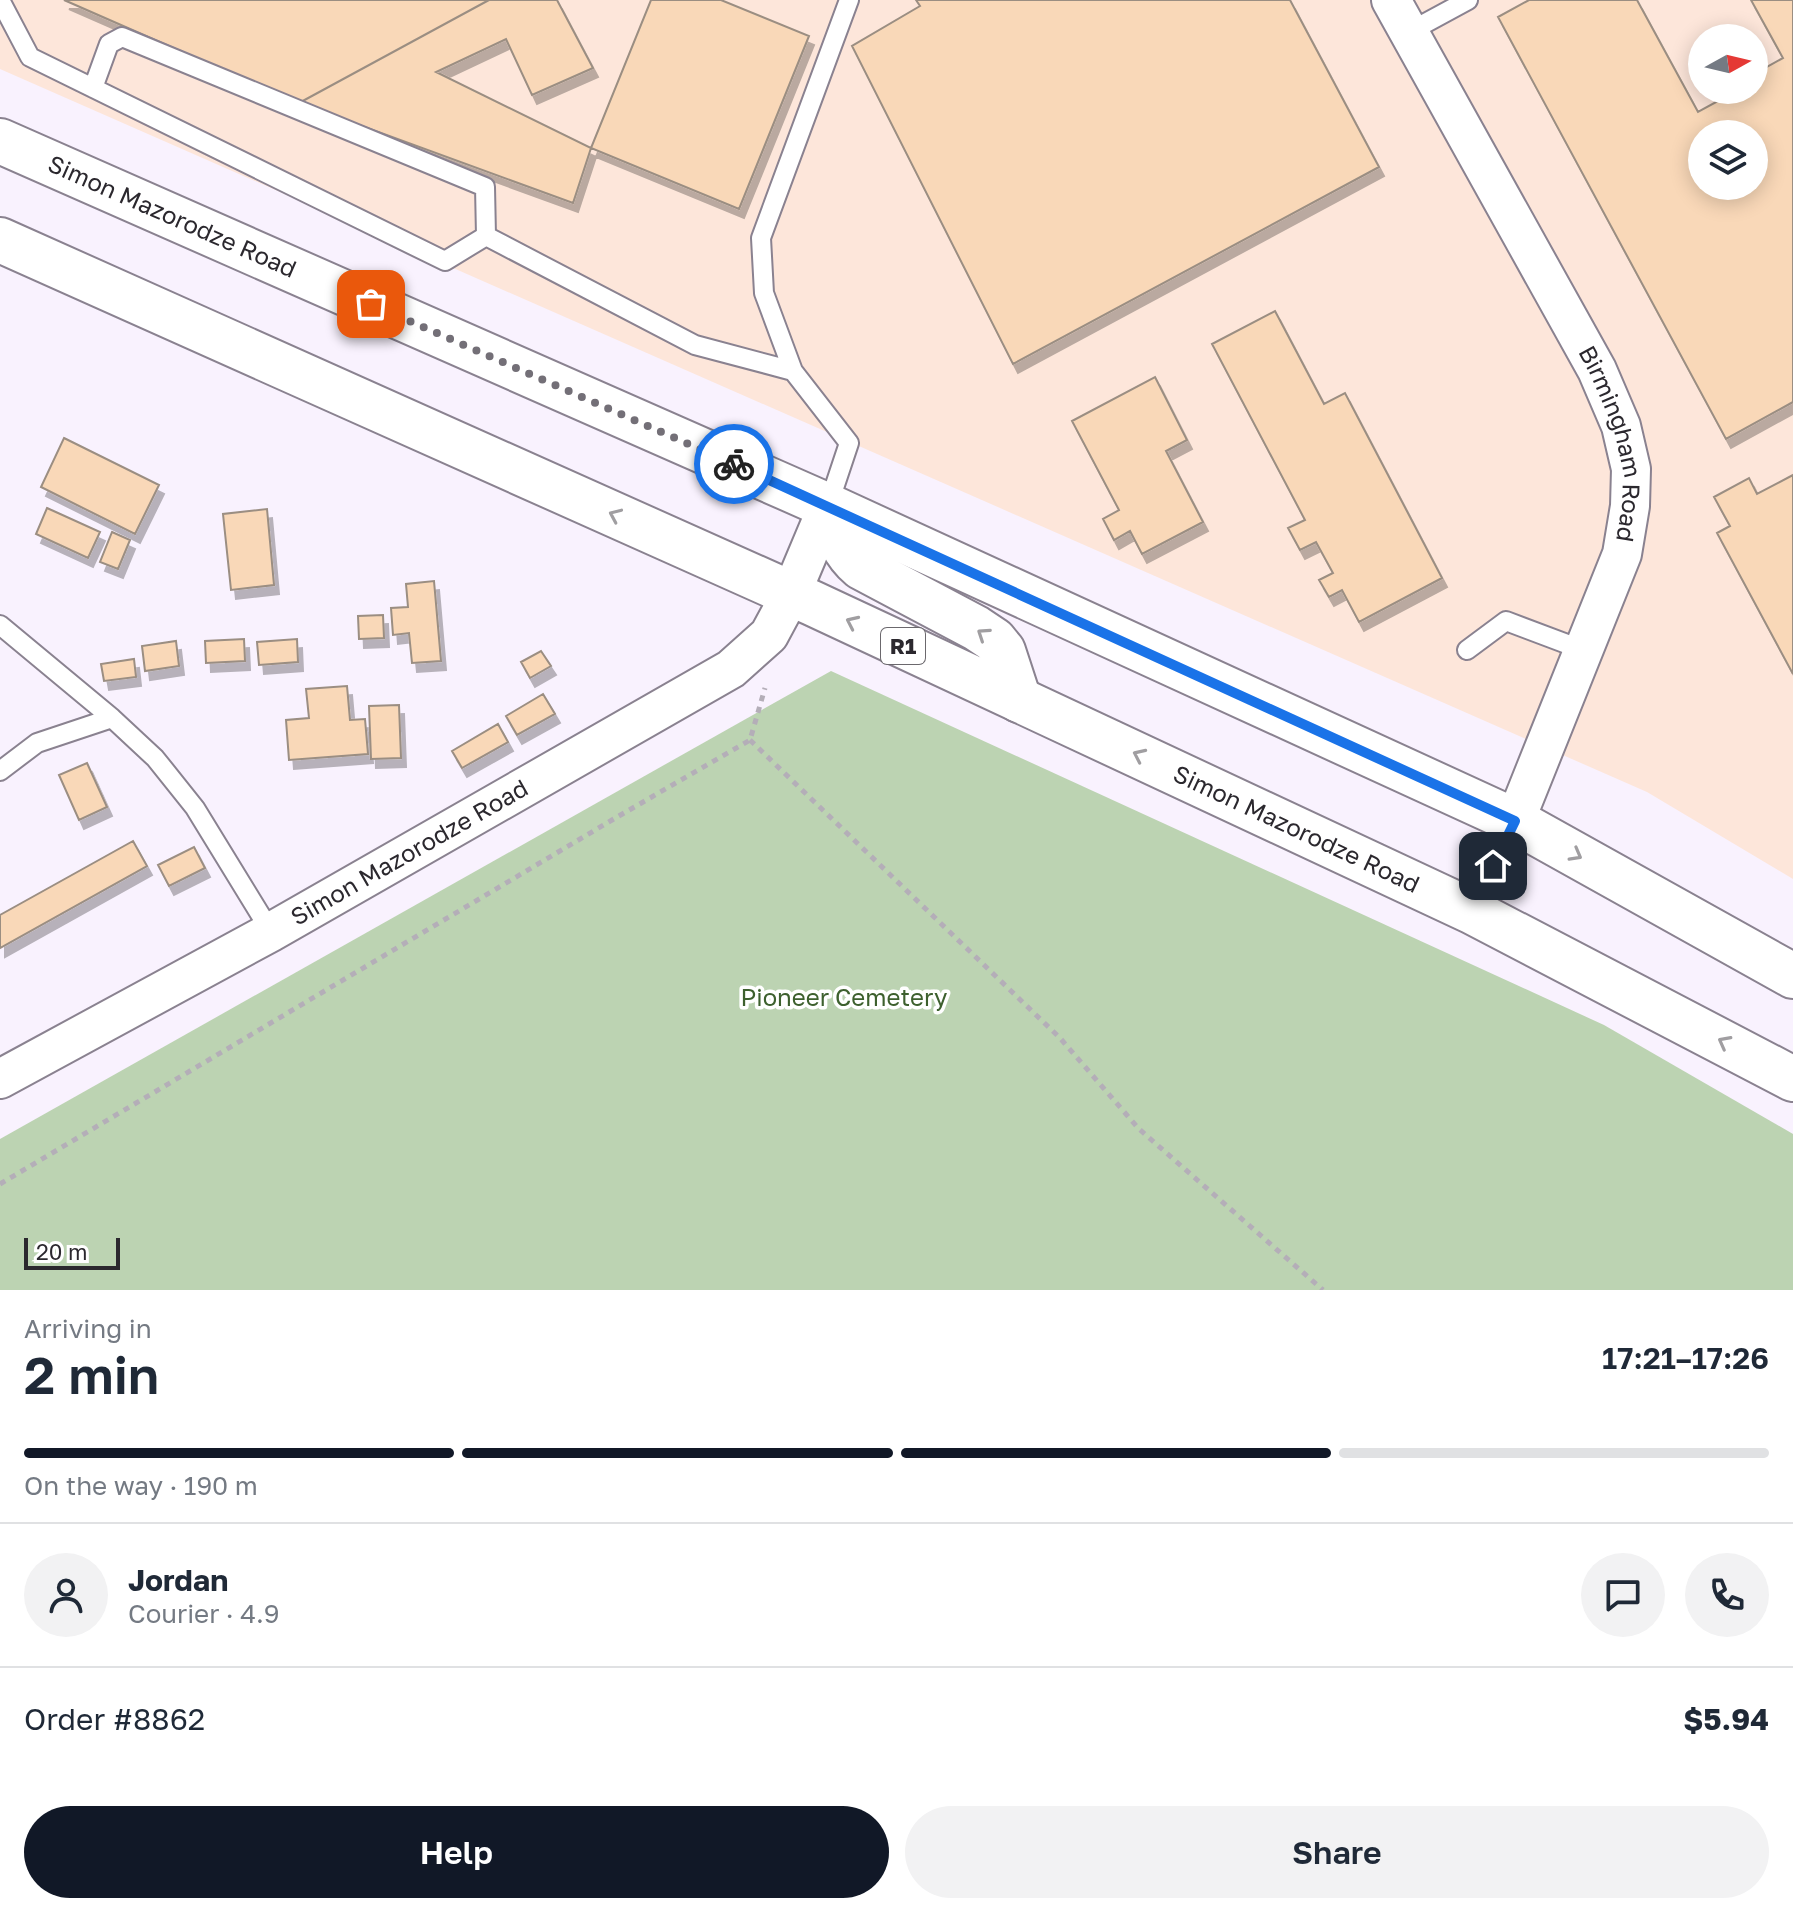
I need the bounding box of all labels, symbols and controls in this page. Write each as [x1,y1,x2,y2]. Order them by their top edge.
north arrow [1688,24,1768,104]
map controls [1688,24,1768,200]
button: layers [1688,120,1768,200]
street label: Simon Mazorodze Road [44,148,301,283]
pin [337,270,405,338]
icon: bag [349,282,393,326]
street label: Birmingham Road [1573,340,1648,544]
courier [694,424,774,504]
icon: bike [712,442,756,486]
one-way arrow [609,509,623,525]
one-way arrow [846,616,861,632]
road number: R1 [881,628,925,664]
one-way arrow [978,628,992,643]
one-way arrow [1132,749,1147,765]
street label: Simon Mazorodze Road [1169,758,1425,898]
street label: Simon Mazorodze Road [285,772,533,931]
pin [1459,832,1527,900]
icon: home [1471,844,1515,888]
one-way arrow [1567,845,1582,860]
park label: Pioneer Cemetery [741,982,947,1011]
one-way arrow [1717,1037,1732,1052]
scale bar [24,1234,120,1270]
text: 20 m [36,1238,87,1265]
text: Arriving in [24,1313,152,1344]
text: 17:21–17:26 [1602,1340,1769,1376]
text: 2 min [24,1343,159,1405]
text: On the way · 190 m [24,1470,258,1501]
button: person [24,1553,108,1637]
button: chat [1581,1553,1665,1637]
button: phone [1685,1553,1769,1637]
text: Jordan [128,1562,228,1598]
text: Courier · 4.9 [128,1598,280,1629]
text: Order #8862 [24,1701,205,1737]
text: $5.94 [1683,1701,1769,1737]
button: Help [24,1806,889,1898]
button: Share [905,1806,1769,1898]

